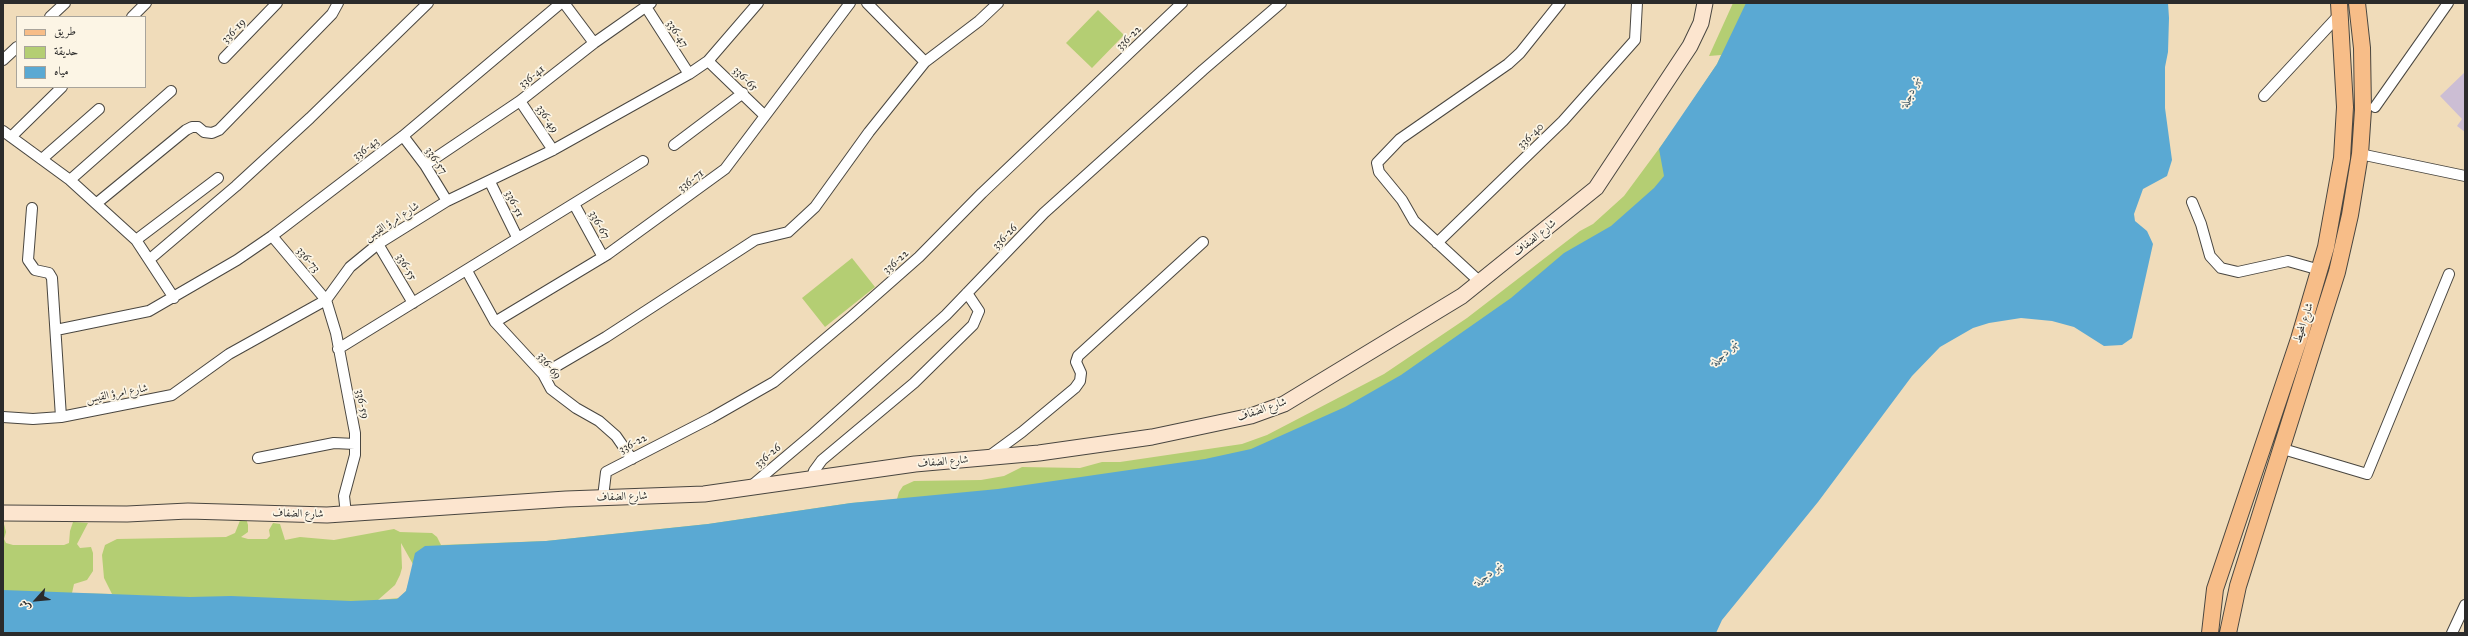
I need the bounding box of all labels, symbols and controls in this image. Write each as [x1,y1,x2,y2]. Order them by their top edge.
legend [16,16,146,88]
street label: 336-19 [219,16,249,46]
street label: 336-47 [663,18,691,50]
street label: 336-22 [1114,23,1144,53]
text: طريق [54,24,76,38]
text: حديقة [54,44,78,58]
street label: 336-41 [516,63,548,91]
text: مياه [54,64,69,78]
street label: 336-65 [730,64,760,94]
water label: نهر دجلة [1898,74,1924,110]
street label: 336-49 [533,102,561,136]
street label: 336-40 [1515,120,1547,152]
street label: 336-43 [350,135,382,163]
street label: 336-57 [422,145,450,177]
street label: 336-71 [675,167,707,195]
street label: 336-51 [502,188,526,220]
street label: شارع امرؤ القيس [362,199,422,245]
street label: 336-67 [586,208,612,242]
street label: شارع الضفاف [1511,217,1559,259]
street label: 336-26 [990,222,1020,252]
street label: 336-73 [294,245,322,275]
street label: 336-22 [880,247,912,277]
street label: 336-55 [393,251,419,283]
street label: شارع المحيط [2291,301,2317,345]
water label: نهر دجلة [1708,336,1742,370]
street label: 336-69 [534,350,564,382]
street label: شارع امرؤ القيس [85,382,149,406]
street label: 336-59 [352,388,372,420]
street label: شارع الضفاف [1236,395,1288,425]
street label: 336-22 [617,431,649,457]
street label: 336-26 [752,441,784,471]
street label: شارع الضفاف [917,453,969,471]
street label: شارع الضفاف [596,490,648,504]
street label: شارع الضفاف [272,507,324,521]
water label: نهر دجلة [1472,558,1506,590]
north arrow [16,580,56,620]
text: ش [17,598,33,613]

